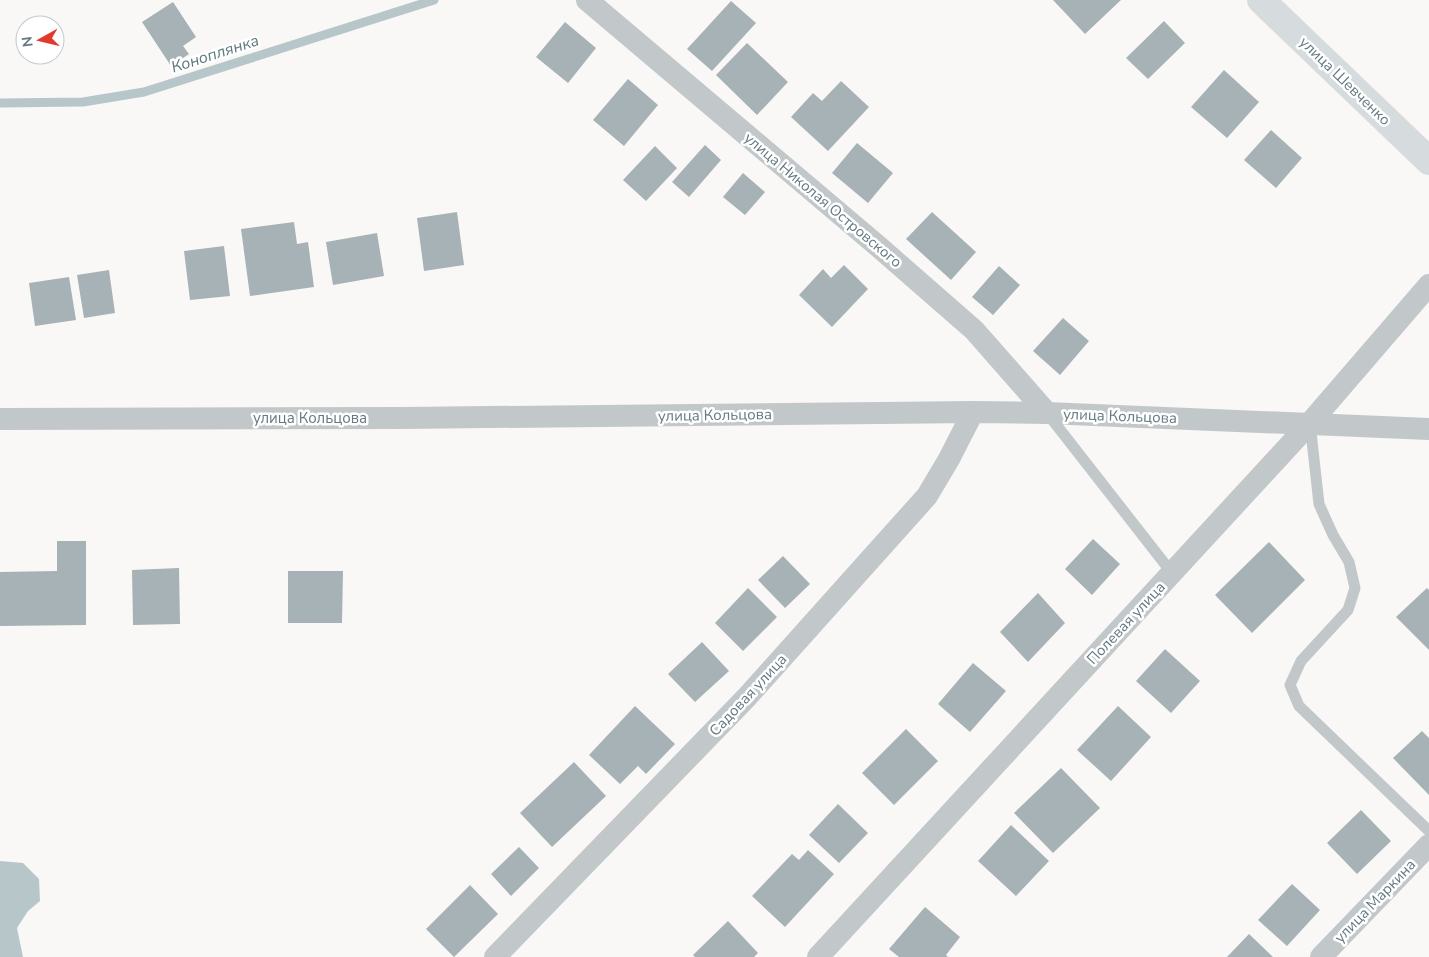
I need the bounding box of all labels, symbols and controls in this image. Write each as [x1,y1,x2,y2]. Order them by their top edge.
north arrow [15,15,65,65]
water label: Коноплянка [168,29,262,79]
street label: улица Шевченко [1295,32,1395,130]
text: N [17,35,38,48]
street label: улица Николая Островского [740,128,906,272]
street label: улица Кольцова [658,404,772,426]
street label: улица Кольцова [1063,404,1177,428]
street label: улица Кольцова [253,408,367,428]
street label: Полевая улица [1082,577,1170,669]
street label: Садовая улица [705,650,791,740]
street label: улица Маркина [1330,855,1420,947]

